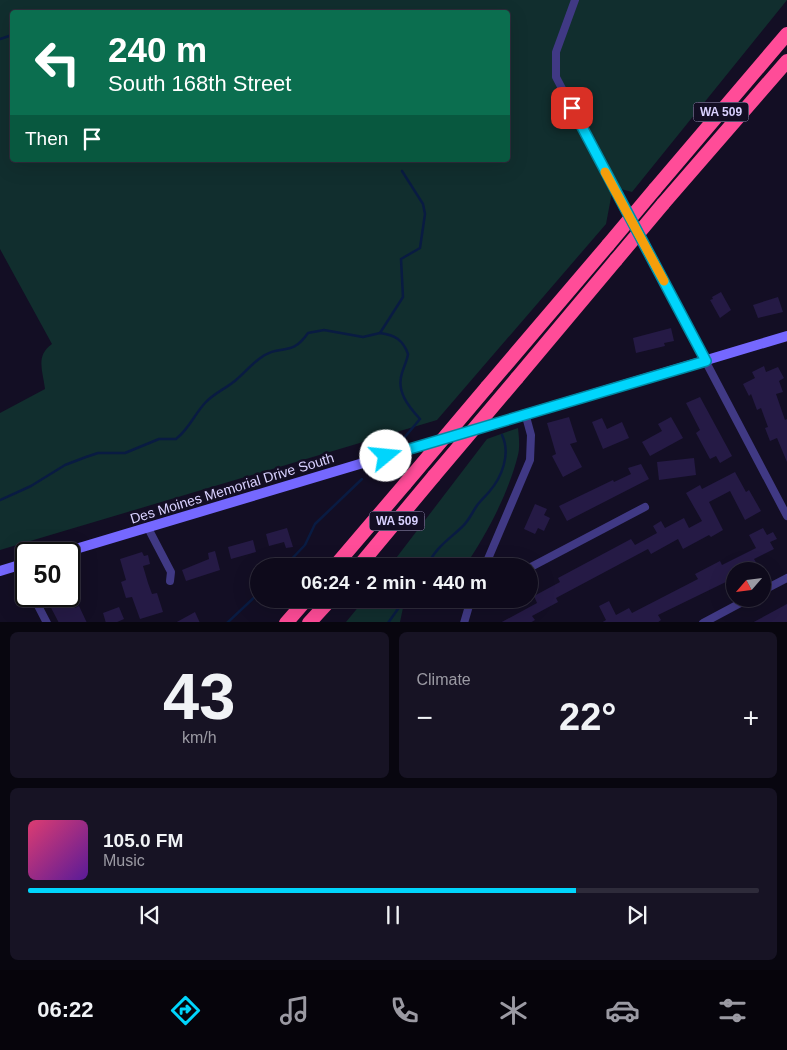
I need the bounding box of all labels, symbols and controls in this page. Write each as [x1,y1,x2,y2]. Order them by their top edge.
icon: left [25,30,90,95]
text: 240 m [108,30,207,69]
text: South 168th Street [108,71,291,96]
pin [551,87,593,129]
icon: arrive [558,94,586,122]
road number: WA 509 [694,102,748,121]
icon: arrive [78,125,106,153]
text: Then [25,128,68,149]
position arrow [359,429,411,481]
street label: Des Moines Memorial Drive South [128,449,336,527]
road number: WA 509 [370,512,424,530]
speed limit sign: 50 [15,542,80,607]
north arrow [726,562,771,608]
map controls [726,562,771,607]
text: 06:24 · 2 min · 440 m [301,572,487,593]
text: 43 [163,660,235,733]
text: Climate [417,671,471,688]
text: 22° [559,696,616,738]
text: − [417,702,433,733]
text: + [743,702,759,733]
text: km/h [182,729,217,746]
text: 105.0 FM [103,830,183,851]
text: Music [103,852,145,869]
icon: previous [136,901,164,929]
icon: pause [379,901,407,929]
icon: next [623,901,651,929]
icon: directions [168,993,203,1028]
icon: music [277,993,312,1028]
icon: phone [387,993,422,1028]
icon: climate [496,993,531,1028]
icon: car [605,993,640,1028]
icon: filters [715,993,750,1028]
text: 06:22 [37,997,93,1022]

